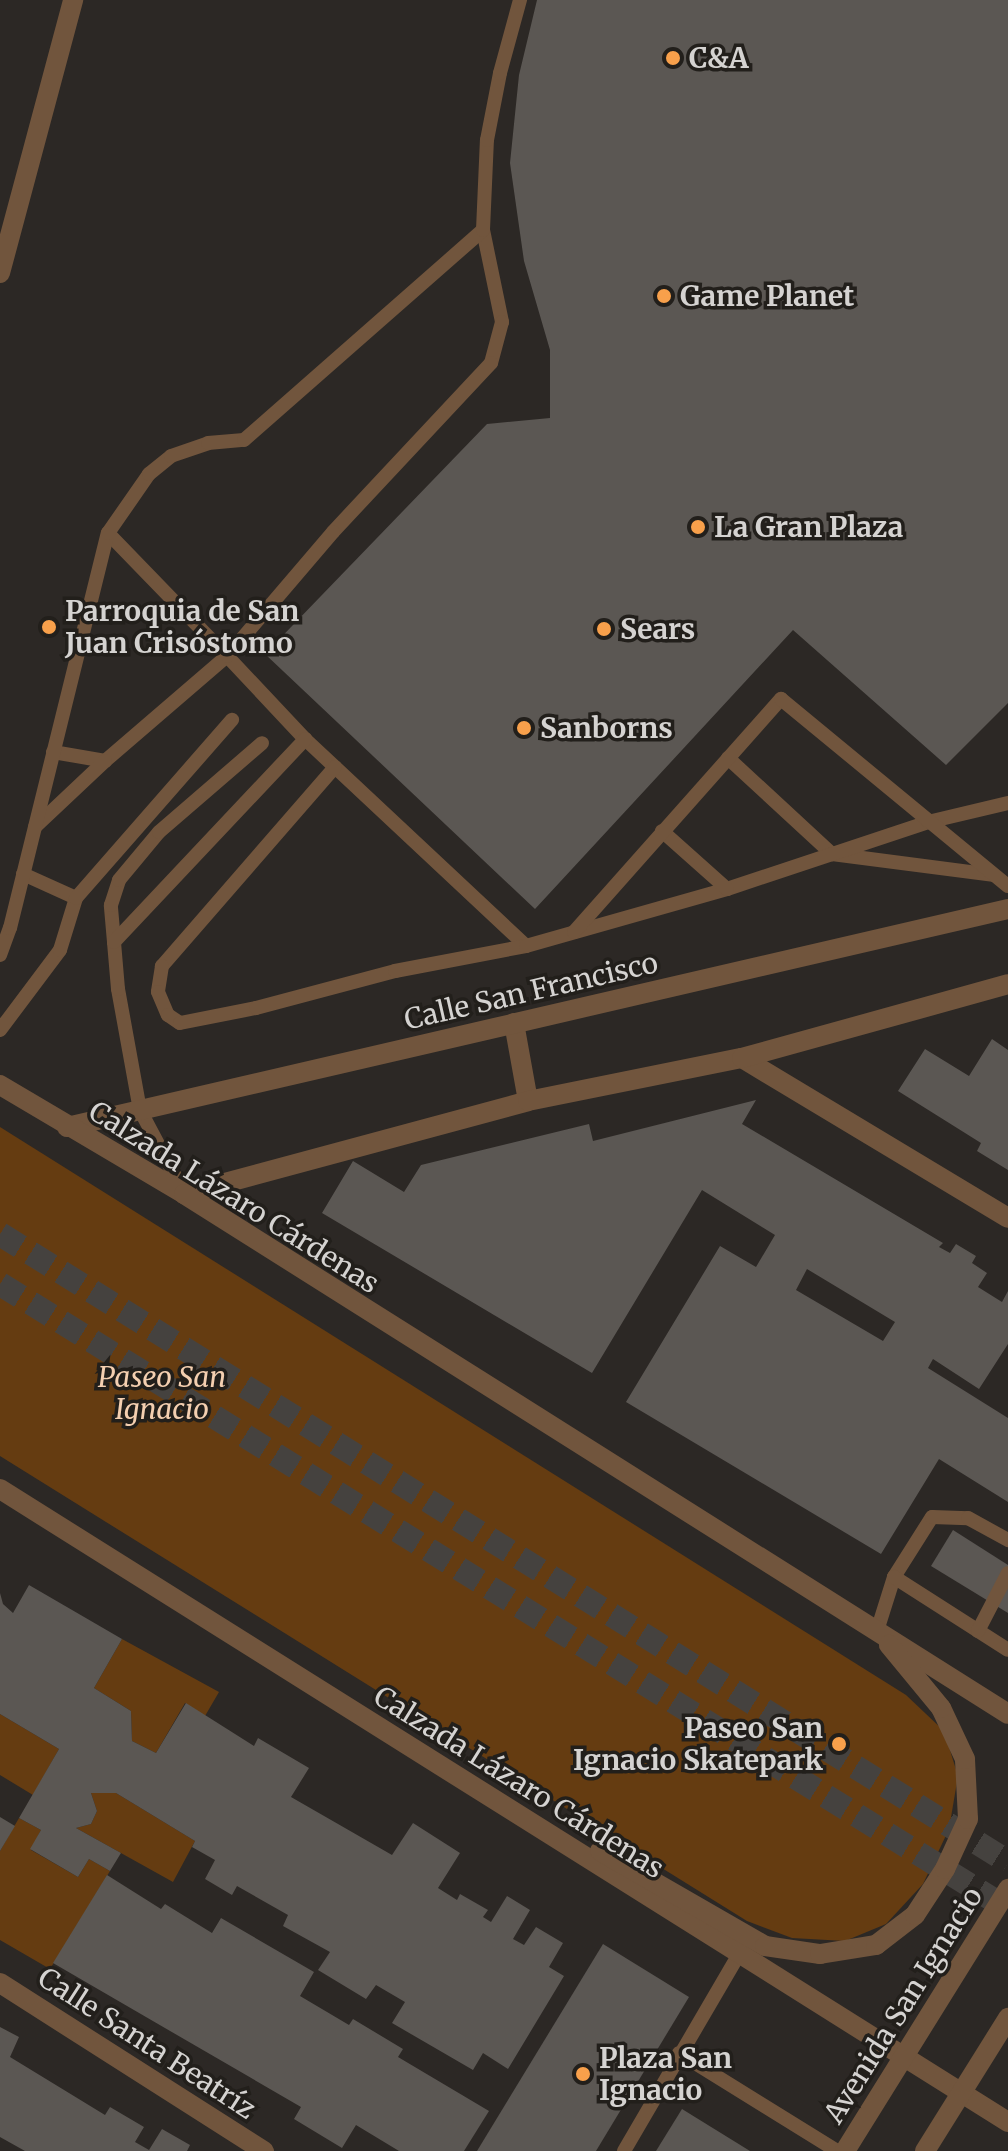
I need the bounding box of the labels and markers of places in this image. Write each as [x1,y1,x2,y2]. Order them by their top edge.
place label: C&A [689,41,749,75]
marker: C&A [664,49,682,67]
place label: Game Planet [680,279,854,313]
marker: Game Planet [655,287,673,305]
place label: La Gran Plaza [714,510,903,544]
marker: La Gran Plaza [689,518,707,536]
place label: Parroquia de San Juan Crisóstomo [65,594,299,660]
place label: Sears [620,612,695,646]
marker: Parroquia de San Juan Crisóstomo [40,618,58,636]
marker: Sears [595,620,613,638]
place label: Sanborns [540,711,673,745]
marker: Sanborns [515,719,533,737]
place label: Paseo San Ignacio Skatepark [573,1711,823,1777]
marker: Paseo San Ignacio Skatepark [830,1735,848,1753]
place label: Plaza San Ignacio [599,2041,732,2107]
marker: Plaza San Ignacio [574,2065,592,2083]

